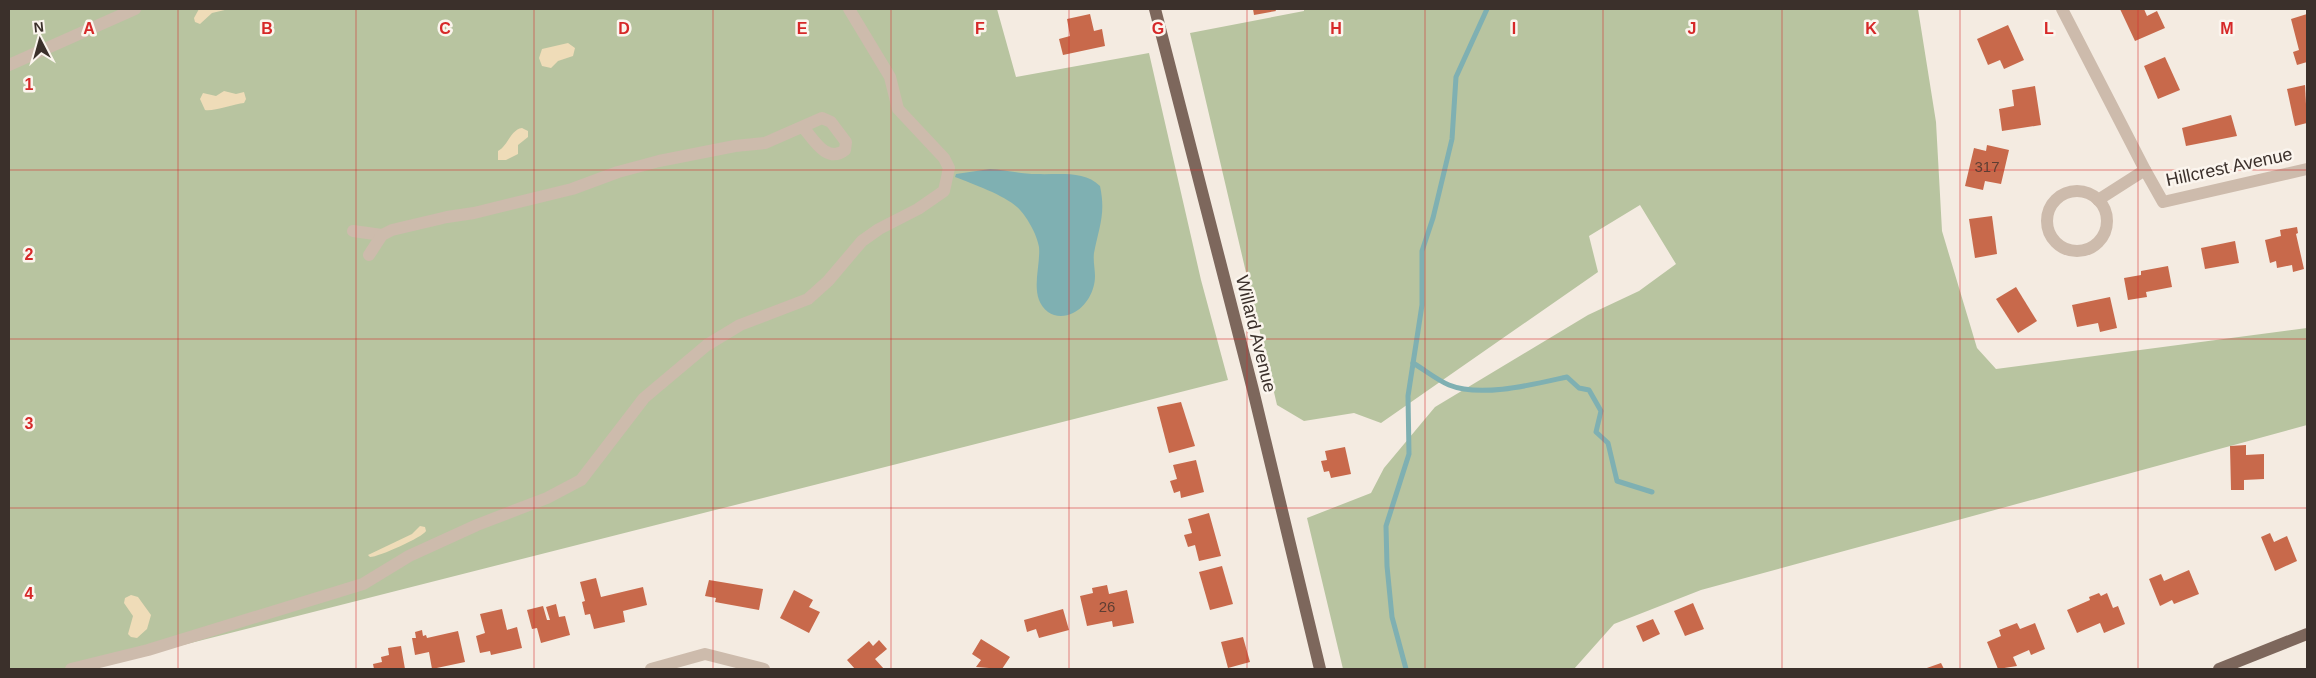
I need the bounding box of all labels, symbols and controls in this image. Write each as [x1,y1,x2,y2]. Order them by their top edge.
north arrow [15,15,65,65]
text: N [33,19,45,36]
text: A [83,20,95,37]
text: B [261,20,273,37]
text: C [439,20,451,37]
text: D [618,20,630,37]
text: E [797,20,808,37]
text: F [975,20,985,37]
text: G [1152,20,1164,37]
text: H [1330,20,1342,37]
text: I [1512,20,1516,37]
text: J [1688,20,1696,37]
text: K [1865,20,1877,37]
text: L [2044,20,2054,37]
text: M [2220,20,2234,37]
text: 1 [25,76,34,93]
street label: Hillcrest Avenue [2164,144,2294,190]
house number: 317 [1974,158,2000,175]
text: 2 [25,246,34,263]
street label: Willard Avenue [1232,273,1280,395]
text: 3 [25,415,34,432]
text: 4 [25,585,34,602]
house number: 26 [1099,598,1115,615]

